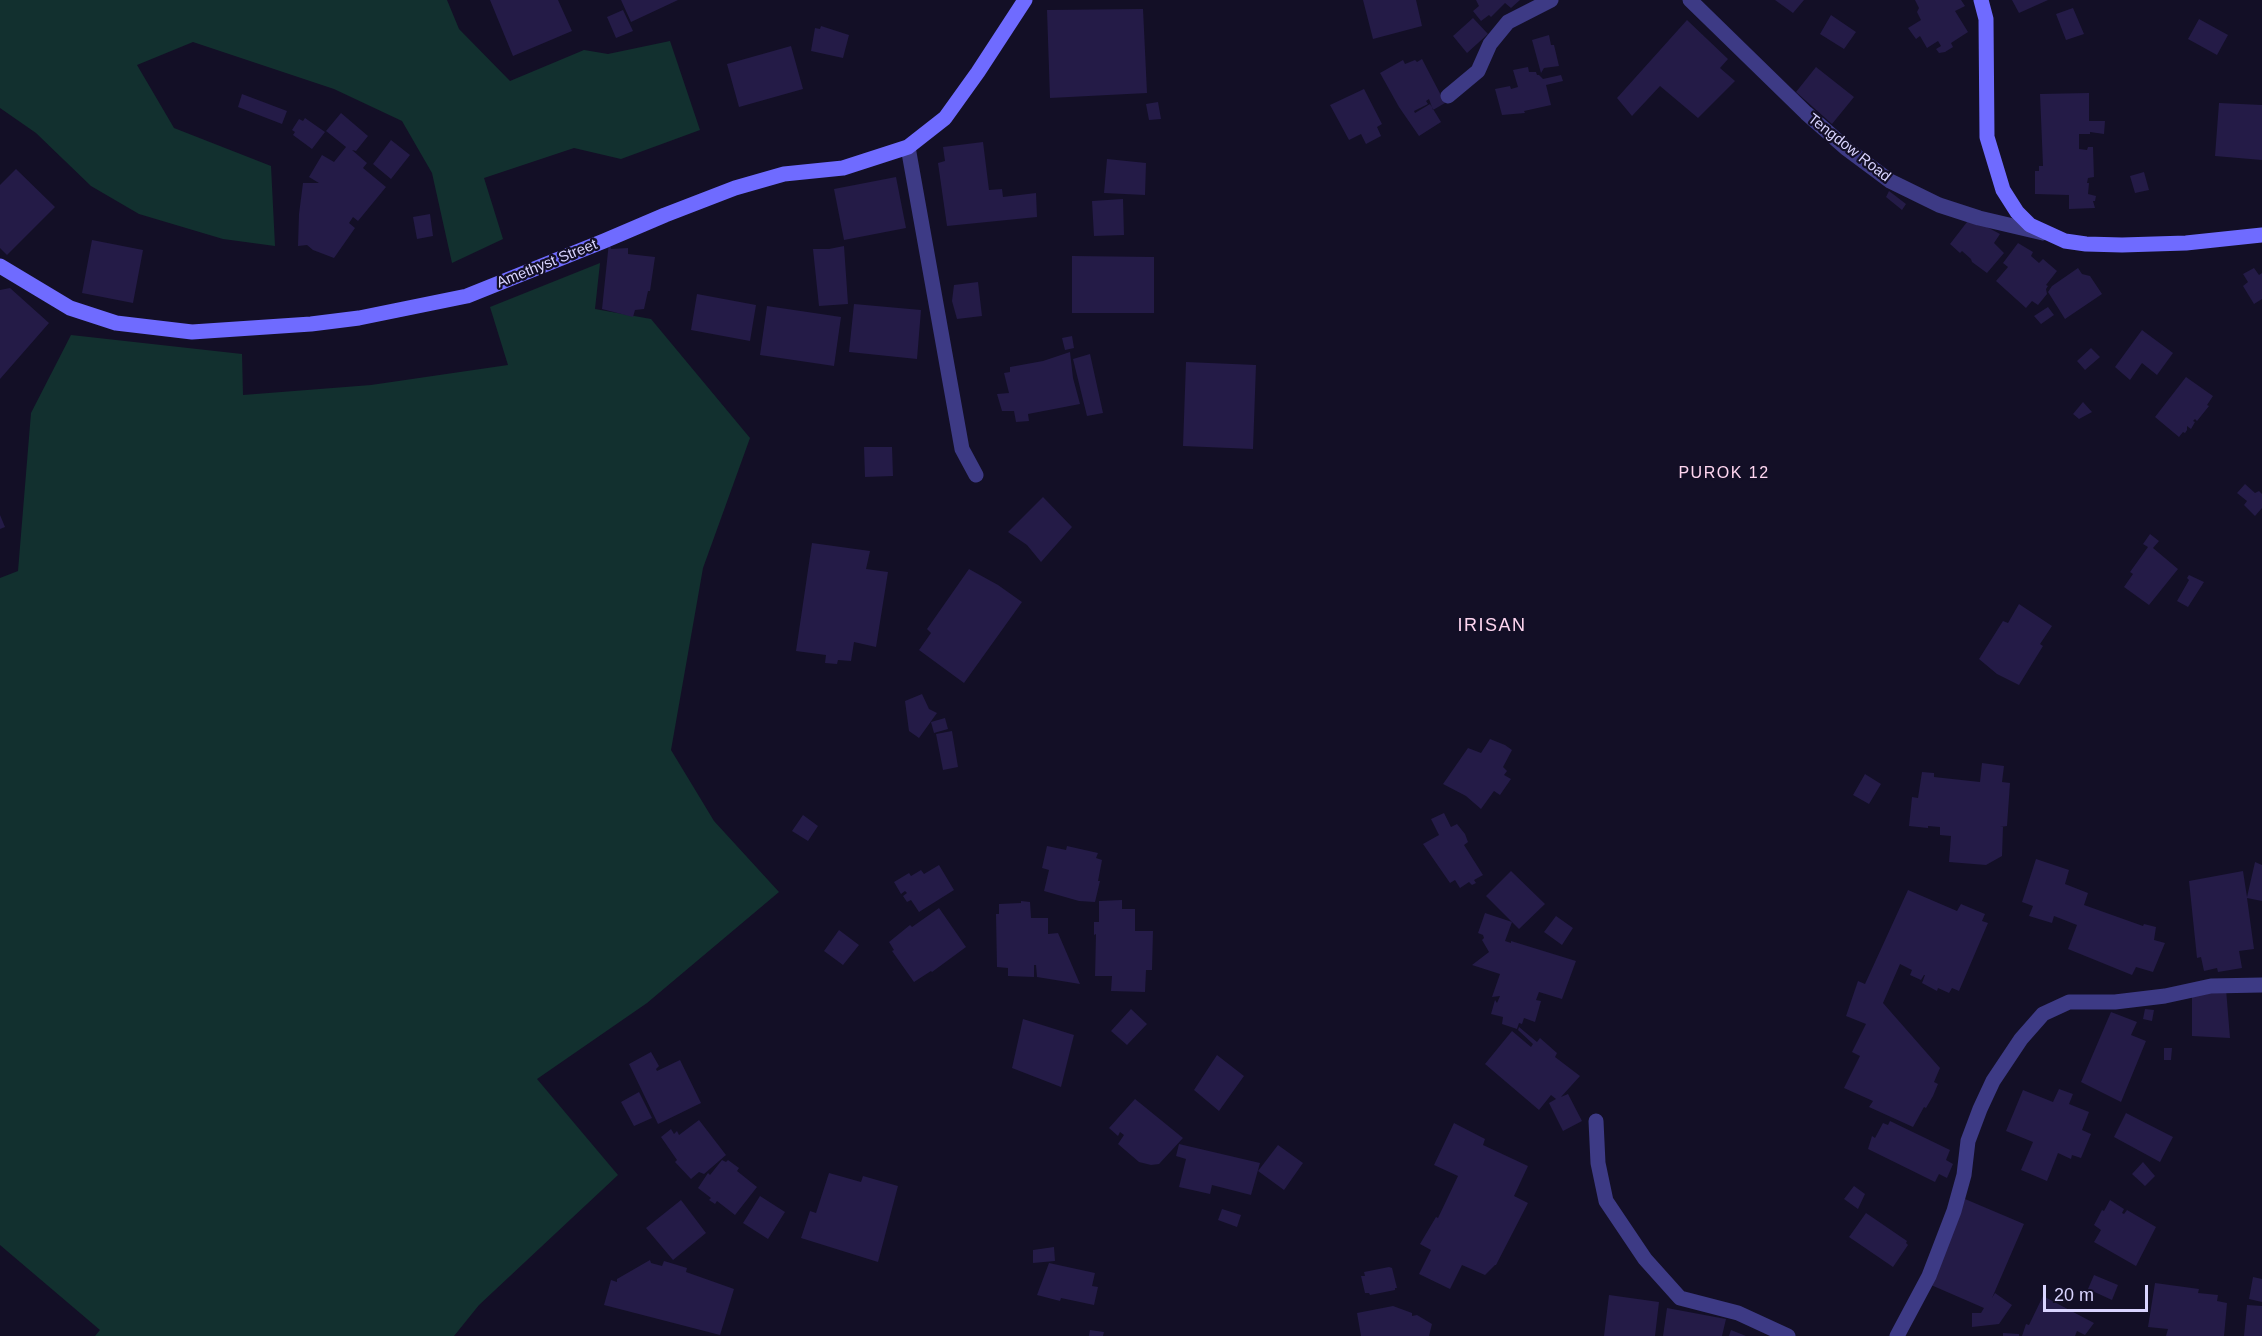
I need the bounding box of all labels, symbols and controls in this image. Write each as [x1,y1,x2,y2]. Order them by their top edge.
street label: Tengdow Road [1804,110,1894,186]
street label: Amethyst Street [494,236,600,292]
district label: PUROK 12 [1678,464,1770,484]
district label: IRISAN [1457,615,1527,637]
scale bar [2046,1273,2151,1311]
text: 20 m [2054,1285,2094,1305]

